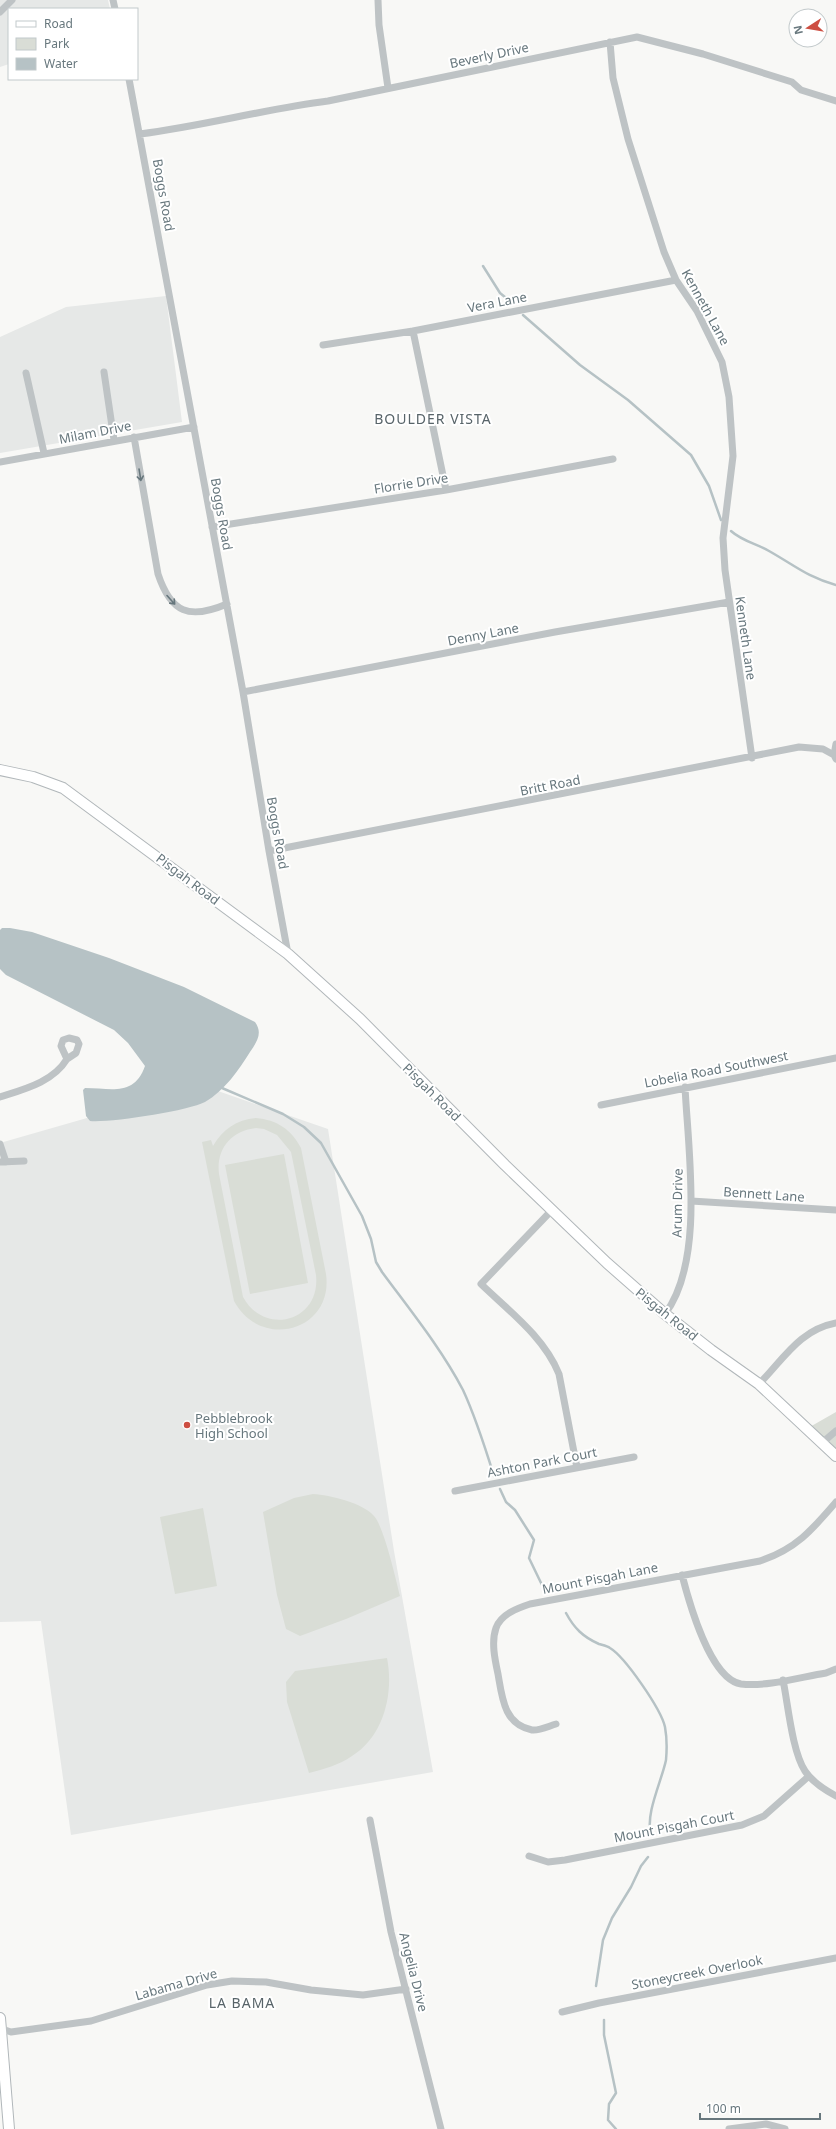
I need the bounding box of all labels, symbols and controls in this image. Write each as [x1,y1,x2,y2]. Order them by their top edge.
legend [8,8,138,80]
north arrow [788,8,828,48]
text: Road [44,15,73,32]
text: N [789,24,806,36]
text: Park [44,35,70,52]
street label: Beverly Drive [448,38,530,72]
text: Water [44,55,78,72]
street label: Boggs Road [149,157,179,233]
street label: Kenneth Lane [678,266,734,348]
street label: Vera Lane [466,287,528,317]
district label: BOULDER VISTA [374,409,492,428]
street label: Milam Drive [57,416,133,448]
one-way arrow [137,468,145,481]
street label: Florrie Drive [373,468,449,498]
street label: Boggs Road [207,476,237,552]
one-way arrow [166,595,175,606]
street label: Kenneth Lane [731,595,761,681]
street label: Denny Lane [446,618,520,650]
street label: Britt Road [518,770,582,800]
street label: Boggs Road [263,795,293,871]
street label: Pisgah Road [152,849,224,909]
street label: Lobelia Road Southwest [643,1046,790,1092]
street label: Pisgah Road [399,1059,465,1125]
street label: Arum Drive [667,1168,687,1238]
street label: Bennett Lane [723,1182,805,1206]
street label: Pisgah Road [632,1283,702,1345]
place label: Pebblebrook High School [195,1409,273,1442]
marker: Pebblebrook High School [182,1420,192,1430]
street label: Ashton Park Court [486,1442,599,1481]
street label: Mount Pisgah Lane [541,1558,659,1598]
street label: Mount Pisgah Court [612,1805,736,1846]
street label: Angelia Drive [395,1930,433,2014]
street label: Stoneycreek Overlook [630,1950,764,1994]
street label: Labama Drive [133,1964,219,2004]
district label: LA BAMA [209,1993,275,2012]
scale bar [700,2095,820,2121]
text: 100 m [706,2100,741,2117]

